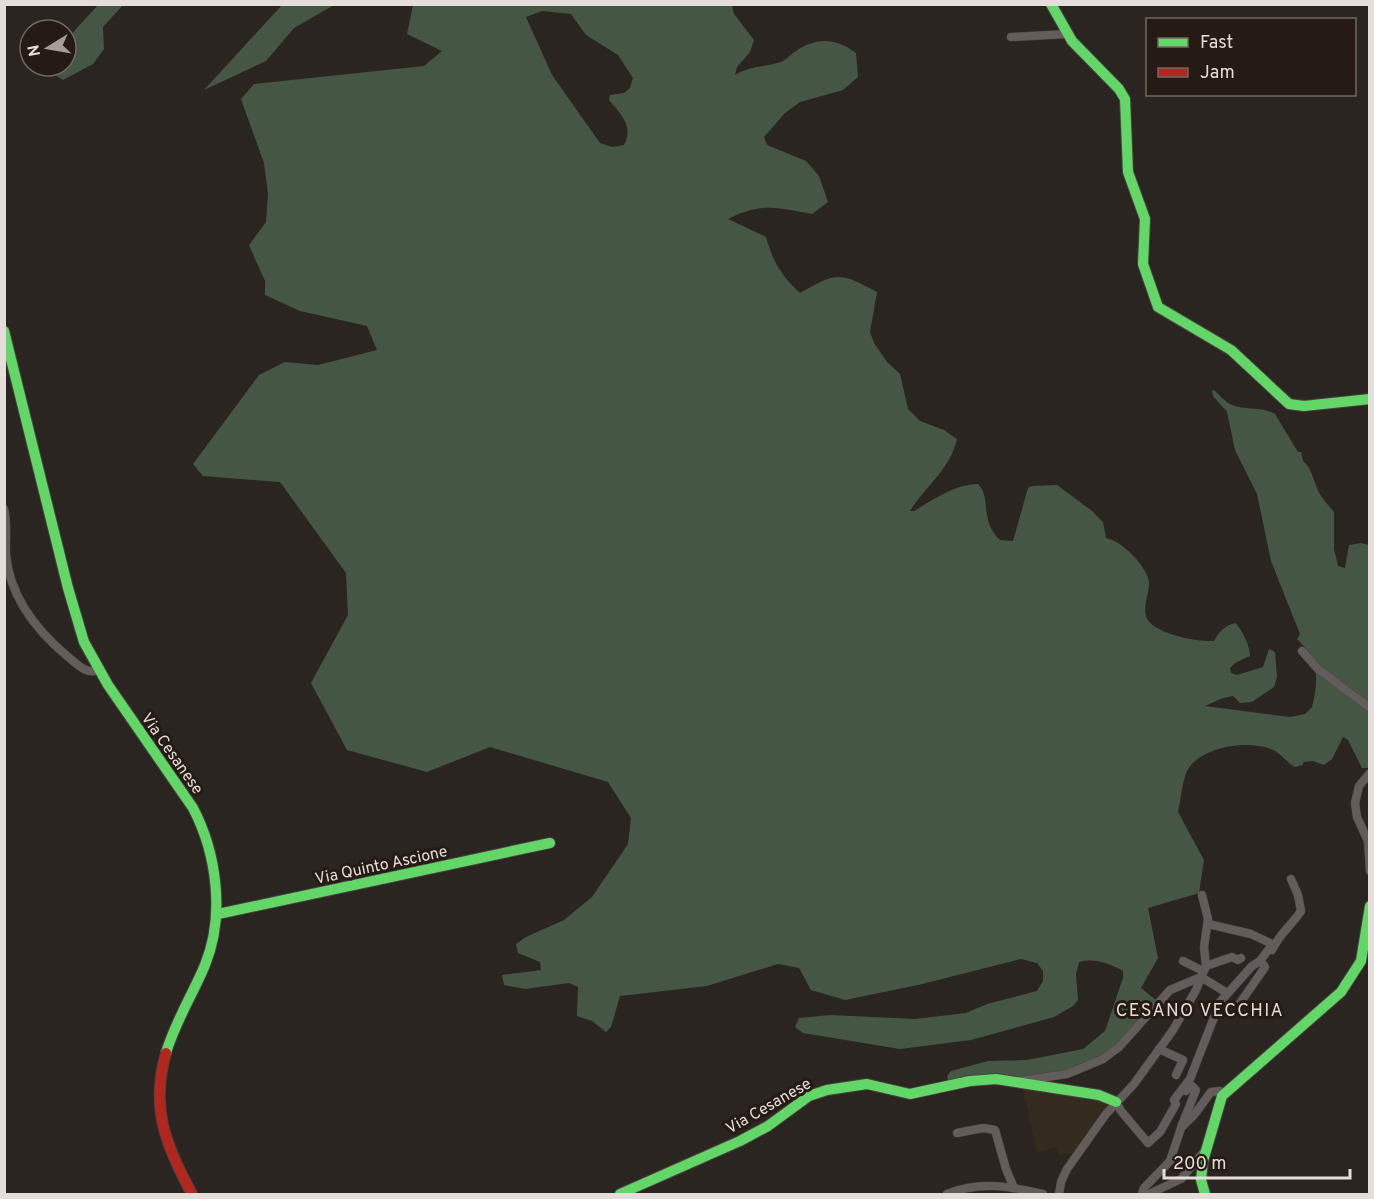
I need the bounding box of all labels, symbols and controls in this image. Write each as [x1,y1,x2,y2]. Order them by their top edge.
north arrow [18,18,78,78]
legend [1146,18,1356,96]
text: Fast [1200,32,1233,55]
text: N [24,43,46,58]
text: Jam [1200,62,1235,85]
street label: Via Cesanese [136,709,207,799]
street label: Via Quinto Ascione [313,842,450,890]
district label: CESANO VECCHIA [1116,1000,1284,1023]
street label: Via Cesanese [723,1074,815,1139]
scale bar [1164,1142,1350,1180]
text: 200 m [1173,1153,1226,1176]

